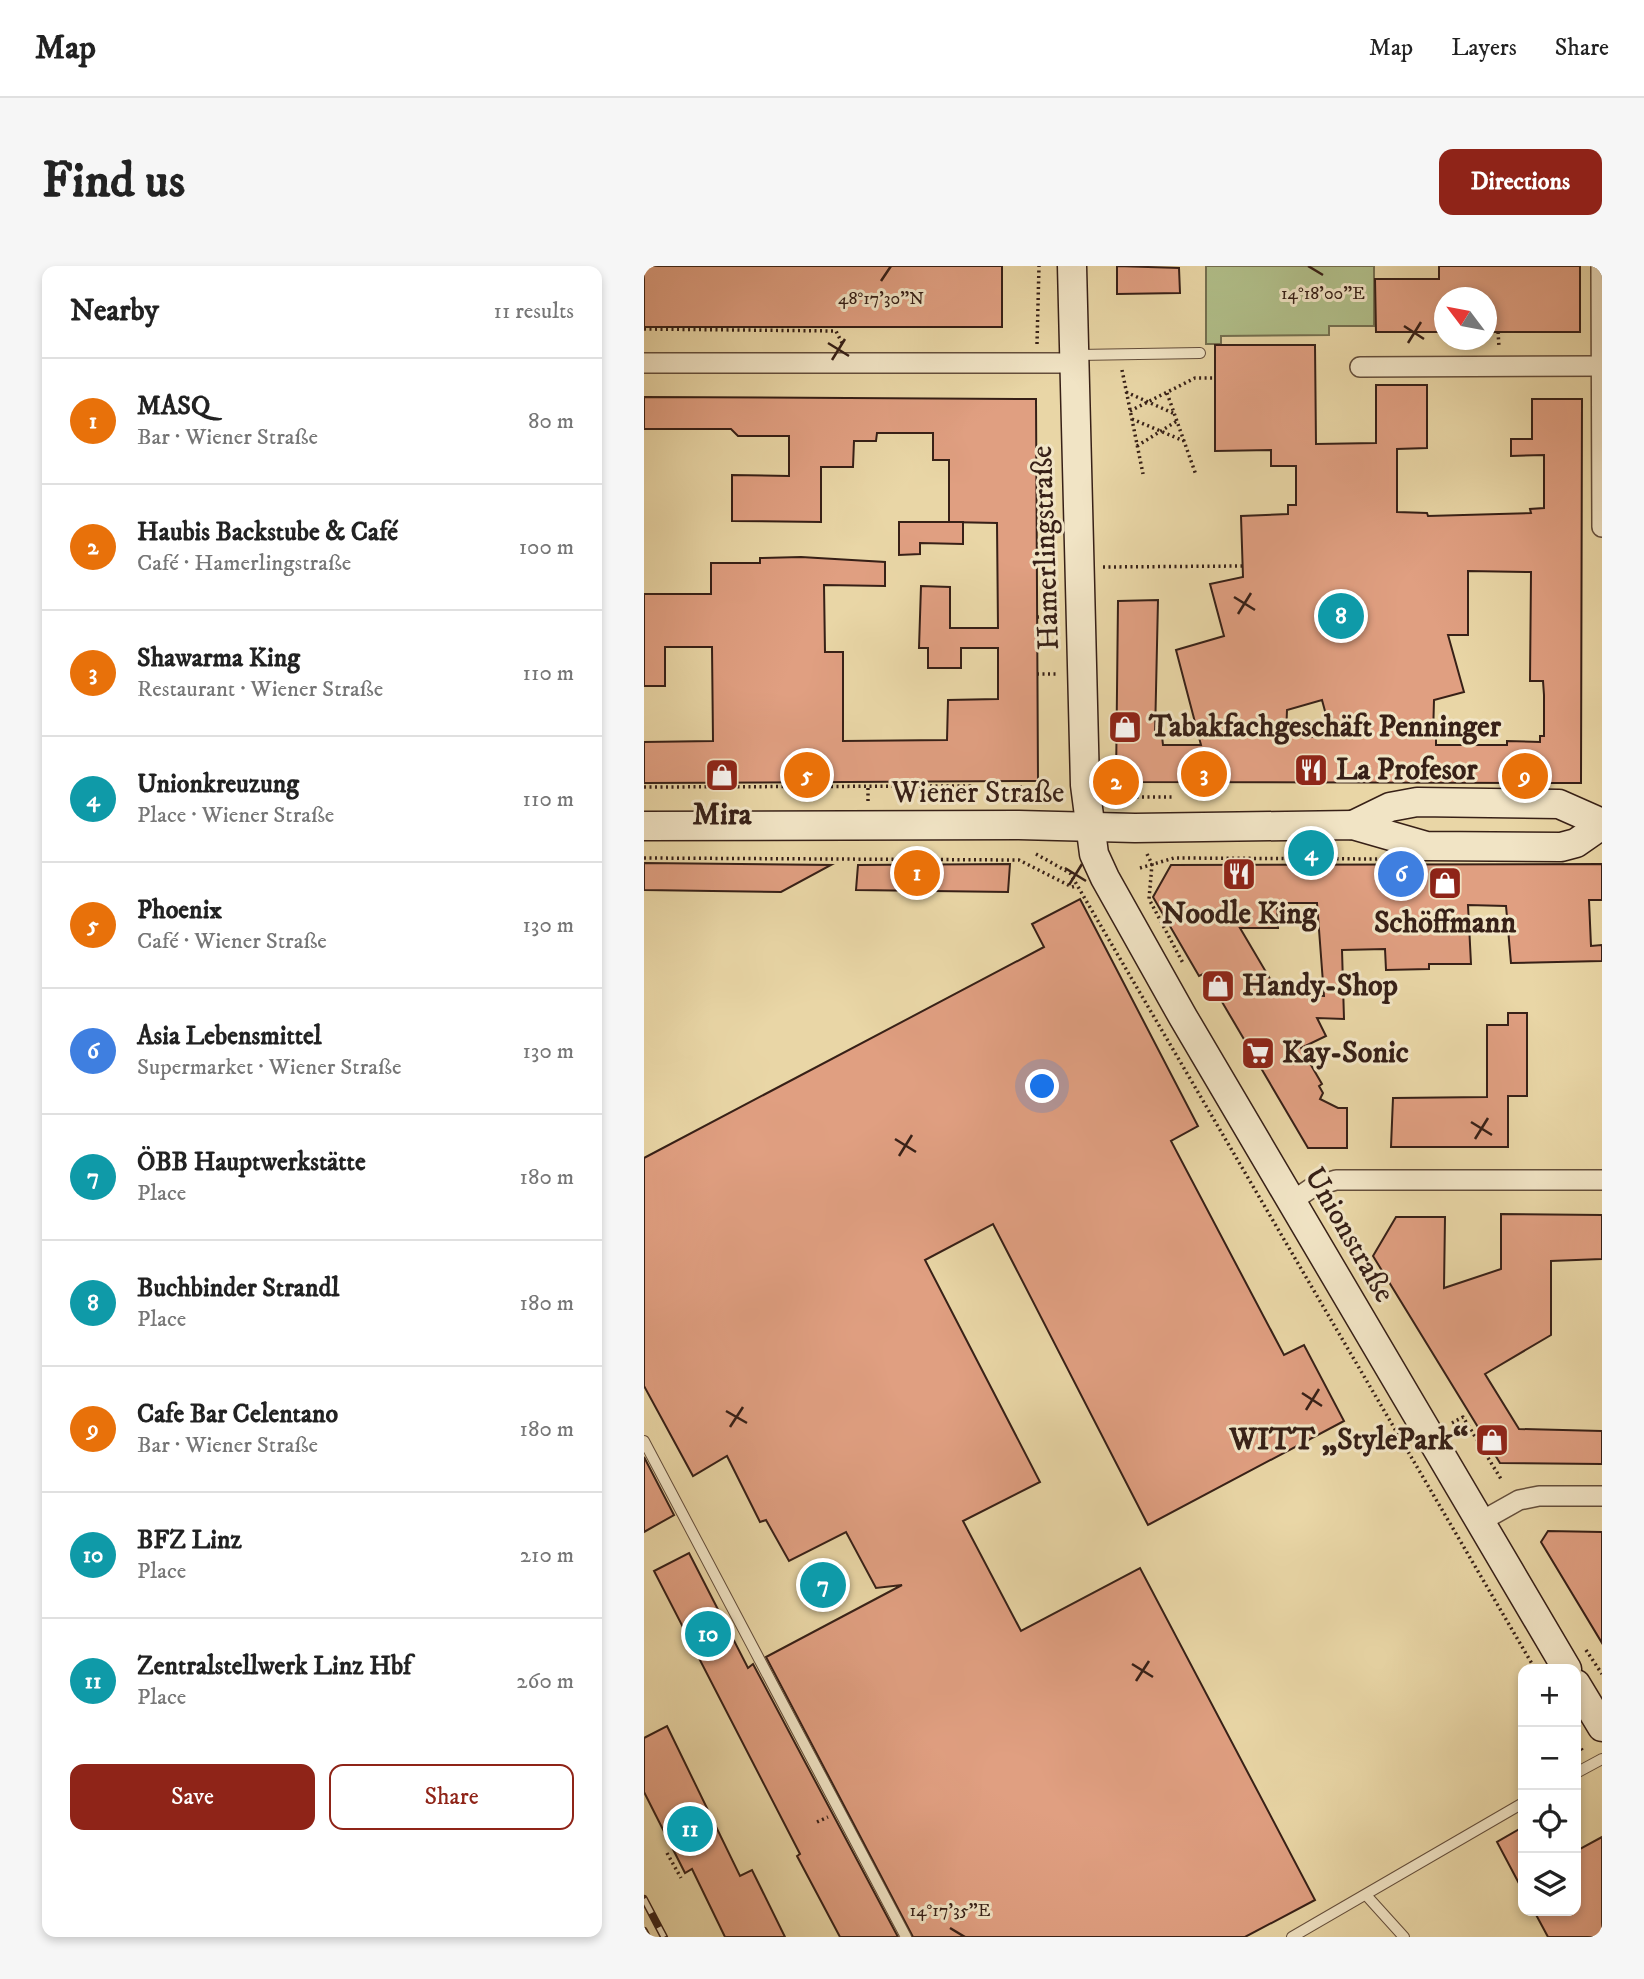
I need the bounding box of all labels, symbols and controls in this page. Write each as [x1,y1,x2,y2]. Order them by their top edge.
text: Map [35,28,96,69]
text: Map [1369,33,1413,63]
text: Layers [1451,33,1517,63]
text: Share [1555,33,1609,63]
button: Directions [1439,149,1602,215]
text: Find us [42,151,185,213]
text: 14°18'00"E [1281,283,1365,305]
north arrow [1434,287,1497,350]
text: 48°17'30"N [838,288,924,310]
text: Nearby [70,293,159,330]
text: 11 results [493,297,574,326]
text: MASQ [137,390,210,423]
text: 1 [89,407,97,436]
text: 80 m [528,407,574,436]
text: Bar · Wiener Straße [137,423,318,452]
street label: Hamerlingstraße [1024,445,1068,651]
text: Haubis Backstube & Café [137,516,398,549]
text: 2 [87,533,99,562]
text: 100 m [519,533,574,562]
text: Café · Hamerlingstraße [137,549,351,578]
pin: 8 [1318,590,1364,642]
text: Shawarma King [137,642,300,675]
text: 3 [89,659,97,688]
text: 110 m [523,659,574,688]
text: Restaurant · Wiener Straße [137,675,383,704]
shop icon: Tabakfachgeschäft Penninger [1106,708,1144,746]
place label: Tabakfachgeschäft Penninger [1148,709,1502,746]
pin: 3 [1181,748,1227,800]
pin: 5 [784,749,830,801]
pin: 9 [1502,750,1548,802]
restaurant icon: La Profesor [1292,751,1330,789]
place label: La Profesor [1336,752,1478,789]
shop icon: Mira [703,756,741,794]
pin: 2 [1093,756,1139,808]
text: Unionkreuzung [137,768,299,801]
street label: Wiener Straße [891,775,1065,812]
text: 4 [86,785,100,814]
text: 110 m [523,785,574,814]
place label: Mira [692,797,753,834]
text: Place · Wiener Straße [137,801,334,830]
pin: 4 [1288,827,1334,879]
pin: 1 [894,847,940,899]
pin: 6 [1378,848,1424,900]
restaurant icon: Noodle King [1220,855,1258,893]
shop icon: Schöffmann [1426,864,1464,902]
text: Phoenix [137,894,222,927]
place label: Noodle King [1161,896,1318,933]
place label: Schöffmann [1374,905,1516,942]
text: 5 [87,911,99,940]
text: 130 m [522,911,574,940]
text: Café · Wiener Straße [137,927,327,956]
shop icon: Handy-Shop [1199,967,1237,1005]
place label: Handy-Shop [1242,968,1398,1005]
text: Asia Lebensmittel [137,1020,322,1053]
supermarket icon: Kay-Sonic [1239,1034,1277,1072]
place label: Kay-Sonic [1282,1035,1409,1072]
text: 6 [87,1037,99,1066]
text: 130 m [522,1037,574,1066]
text: Supermarket · Wiener Straße [137,1053,401,1082]
your location [1025,1069,1059,1103]
text: ÖBB Hauptwerkstätte [137,1146,366,1179]
street label: Unionstraße [1295,1161,1403,1309]
text: 7 [87,1163,99,1192]
text: 180 m [519,1163,574,1192]
text: Place [137,1179,186,1208]
text: Buchbinder Strandl [137,1272,339,1305]
text: 8 [87,1289,99,1318]
text: 180 m [519,1289,574,1318]
text: Place [137,1305,186,1334]
text: Cafe Bar Celentano [137,1398,338,1431]
text: 9 [87,1415,99,1444]
text: 180 m [519,1415,574,1444]
shop icon: WITT „StylePark“ [1473,1421,1511,1459]
place label: WITT „StylePark“ [1229,1422,1468,1459]
text: Bar · Wiener Straße [137,1431,318,1460]
text: BFZ Linz [137,1524,242,1557]
text: 10 [83,1541,103,1570]
text: 210 m [520,1541,574,1570]
text: Place [137,1557,186,1586]
pin: 7 [800,1559,846,1611]
pin: 10 [685,1608,731,1660]
text: Zentralstellwerk Linz Hbf [137,1650,411,1683]
map controls [1518,1664,1581,1916]
button: + [1518,1664,1581,1727]
text: 11 [85,1667,101,1696]
text: 260 m [516,1667,574,1696]
text: Place [137,1683,186,1712]
button: − [1518,1727,1581,1790]
button: Save [70,1764,315,1830]
button: Share [329,1764,574,1830]
button: locate [1518,1790,1581,1853]
pin: 11 [667,1803,713,1855]
button: layers [1518,1853,1581,1916]
text: 14°17'35"E [910,1900,991,1922]

